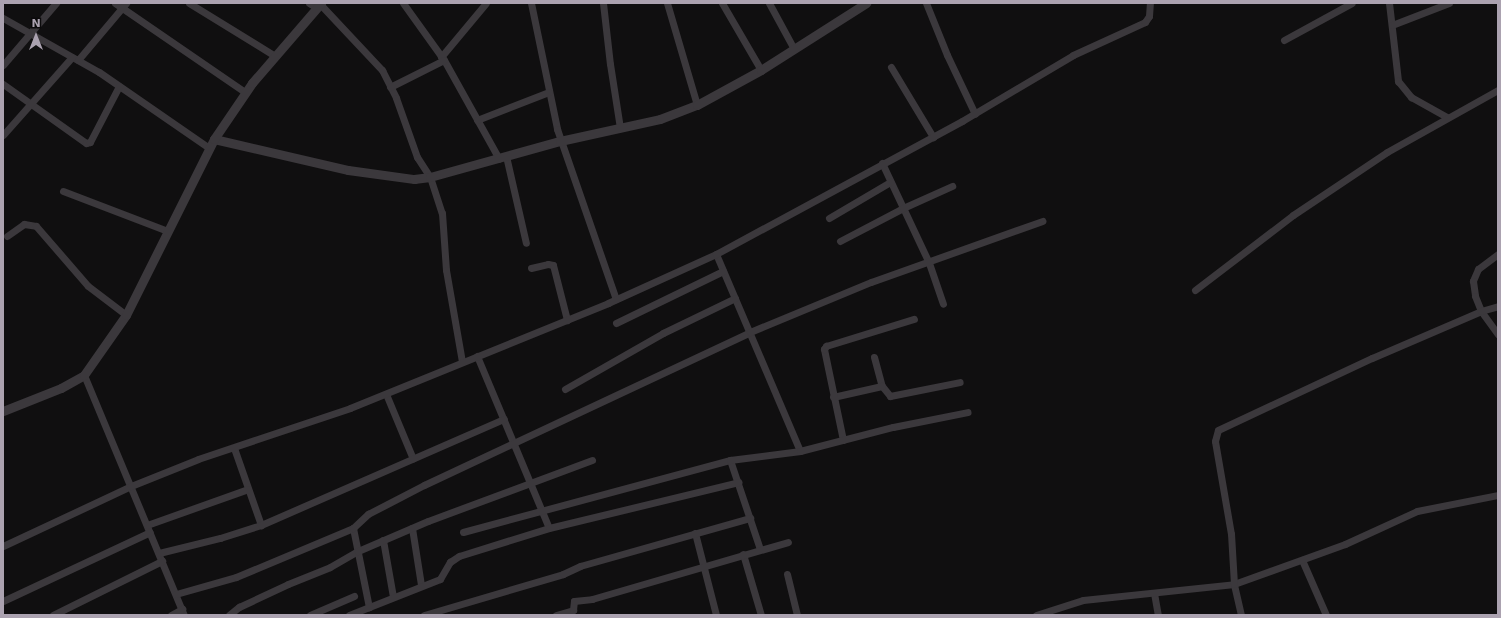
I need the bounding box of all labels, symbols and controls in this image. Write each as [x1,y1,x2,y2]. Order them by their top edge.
north arrow [16,16,56,56]
text: N [31,17,41,30]

